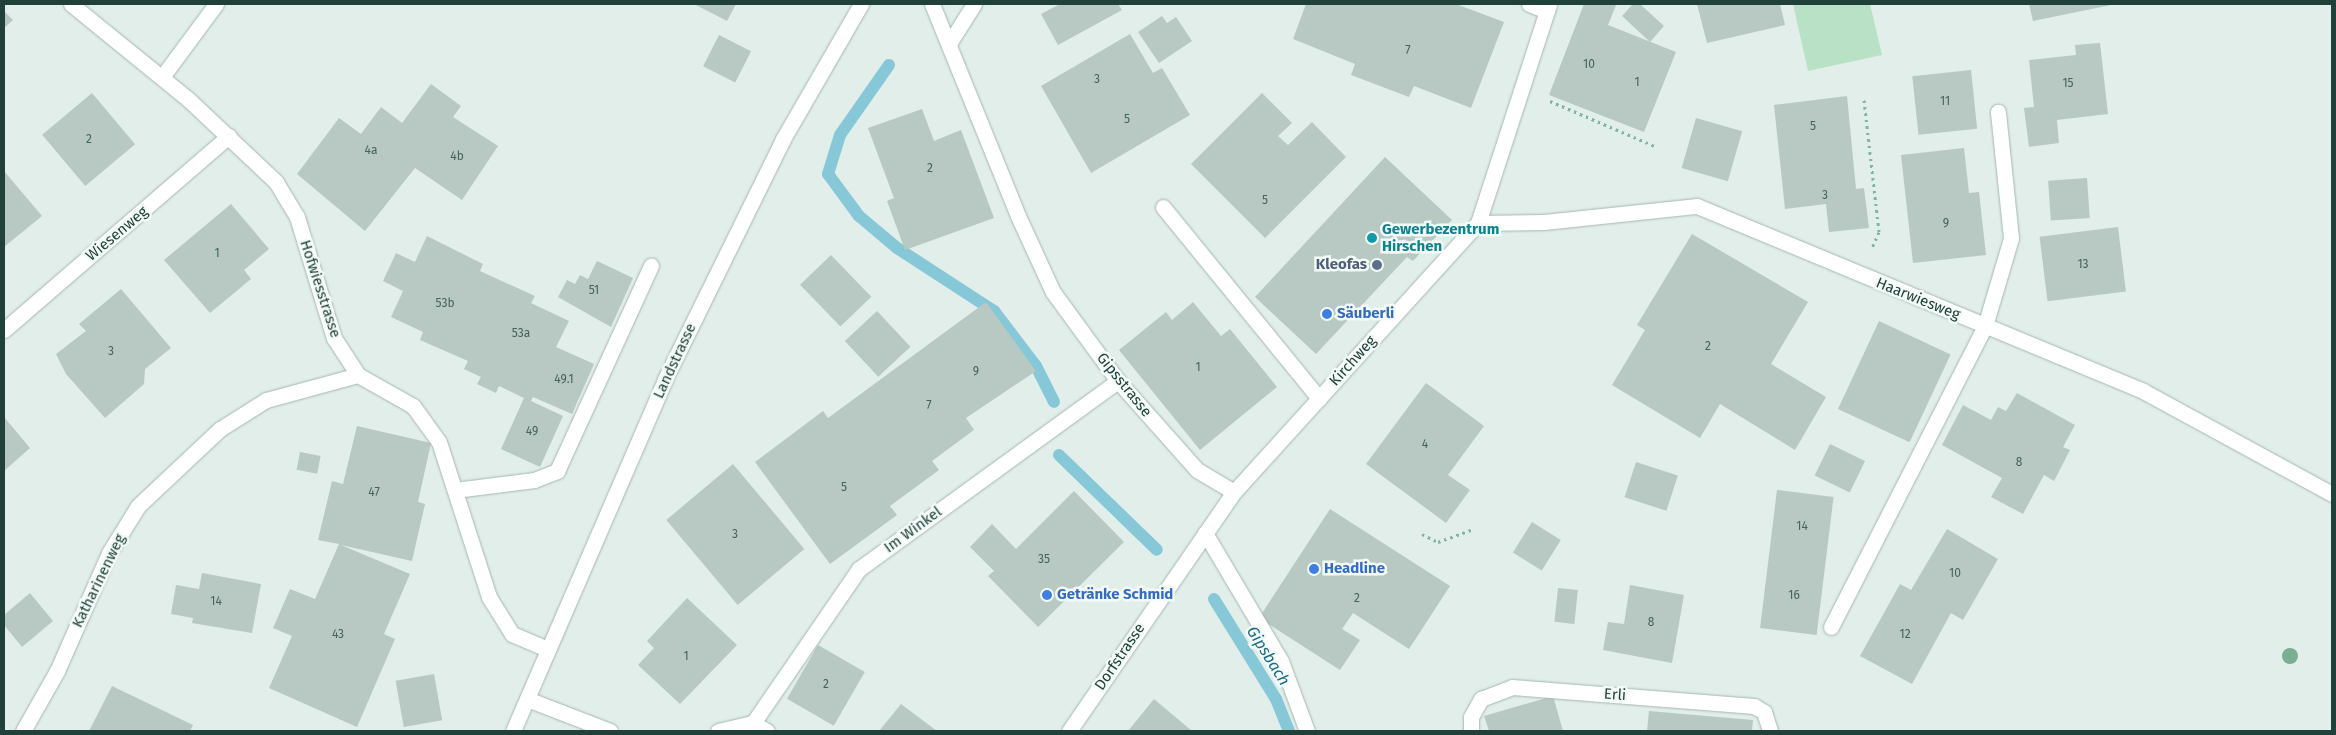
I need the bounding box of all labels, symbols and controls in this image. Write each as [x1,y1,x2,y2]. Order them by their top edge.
house number: 7 [1405,44,1411,58]
house number: 10 [1583,58,1595,72]
house number: 3 [1094,73,1100,87]
house number: 1 [1634,76,1640,90]
house number: 15 [2062,77,2074,91]
house number: 11 [1940,95,1950,109]
house number: 5 [1124,113,1130,127]
house number: 5 [1810,120,1816,134]
house number: 2 [86,133,92,147]
house number: 4a [365,144,377,158]
house number: 4b [450,150,464,164]
house number: 2 [927,162,933,176]
house number: 3 [1822,189,1828,203]
house number: 5 [1262,194,1268,208]
street label: Wiesenweg [82,203,152,265]
house number: 9 [1943,217,1949,231]
place label: Gewerbezentrum Hirschen [1382,220,1499,255]
marker: Gewerbezentrum Hirschen [1366,232,1378,244]
street label: Hofwiesstrasse [296,238,344,340]
house number: 1 [214,247,220,261]
place label: Kleofas [1316,256,1367,274]
house number: 13 [2077,258,2089,272]
marker: Kleofas [1371,259,1383,271]
street label: Haarwiesweg [1873,274,1963,324]
house number: 51 [589,284,599,298]
house number: 53b [435,297,455,311]
place label: Säuberli [1337,305,1394,323]
marker: Säuberli [1321,308,1333,320]
street label: Landstrasse [650,321,700,401]
house number: 53a [512,327,530,341]
street label: Kirchweg [1326,332,1380,390]
house number: 2 [1705,340,1711,354]
house number: 3 [108,345,114,359]
street label: Gipsstrasse [1093,349,1155,421]
house number: 1 [1195,361,1201,375]
house number: 9 [973,365,979,379]
house number: 49.1 [554,373,574,387]
house number: 7 [926,399,932,413]
house number: 49 [526,425,538,439]
house number: 4 [1422,438,1428,452]
house number: 8 [2016,456,2022,470]
house number: 5 [841,481,847,495]
house number: 47 [368,486,380,500]
street label: Im Winkel [881,503,945,557]
house number: 14 [1796,520,1808,534]
house number: 3 [732,528,738,542]
street label: Katharinenweg [69,531,129,631]
house number: 35 [1038,553,1050,567]
place label: Headline [1324,560,1385,578]
marker: Headline [1308,563,1320,575]
house number: 10 [1949,567,1961,581]
place label: Getränke Schmid [1057,586,1173,604]
marker: Getränke Schmid [1041,589,1053,601]
house number: 16 [1788,589,1800,603]
house number: 2 [1354,592,1360,606]
house number: 14 [210,595,222,609]
house number: 8 [1648,616,1654,630]
street label: Dorfstrasse [1091,620,1149,694]
water label: Gipsbach [1242,623,1294,689]
house number: 43 [332,628,344,642]
house number: 12 [1899,628,1911,642]
house number: 1 [683,650,689,664]
house number: 2 [823,678,829,692]
street label: Erli [1603,685,1627,705]

